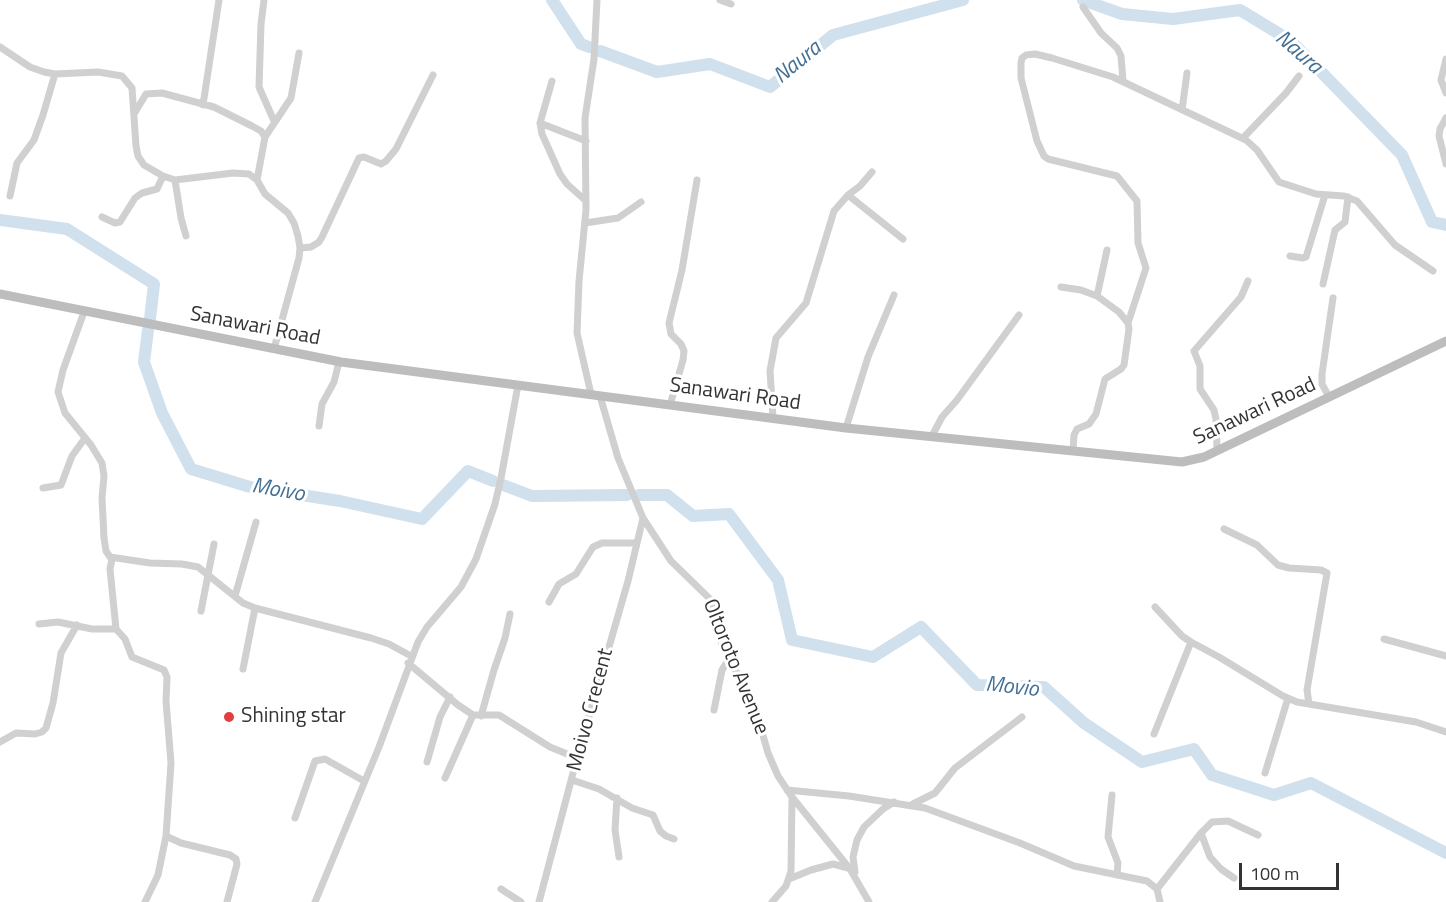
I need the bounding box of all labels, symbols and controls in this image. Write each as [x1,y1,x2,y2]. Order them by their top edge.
water label: Naura [1269,26,1327,80]
water label: Naura [769,36,827,90]
street label: Sanawari Road [188,302,322,352]
street label: Sanawari Road [668,373,802,417]
street label: Sanawari Road [1190,373,1320,451]
water label: Moivo [250,473,306,509]
street label: Oltoroto Avenue [696,596,774,738]
street label: Moivo Crecent [563,646,619,774]
water label: Movio [984,672,1040,704]
place label: Shining star [241,704,346,730]
marker: Shining star [222,710,236,724]
scale bar [1242,851,1342,889]
text: 100 m [1250,860,1299,887]

